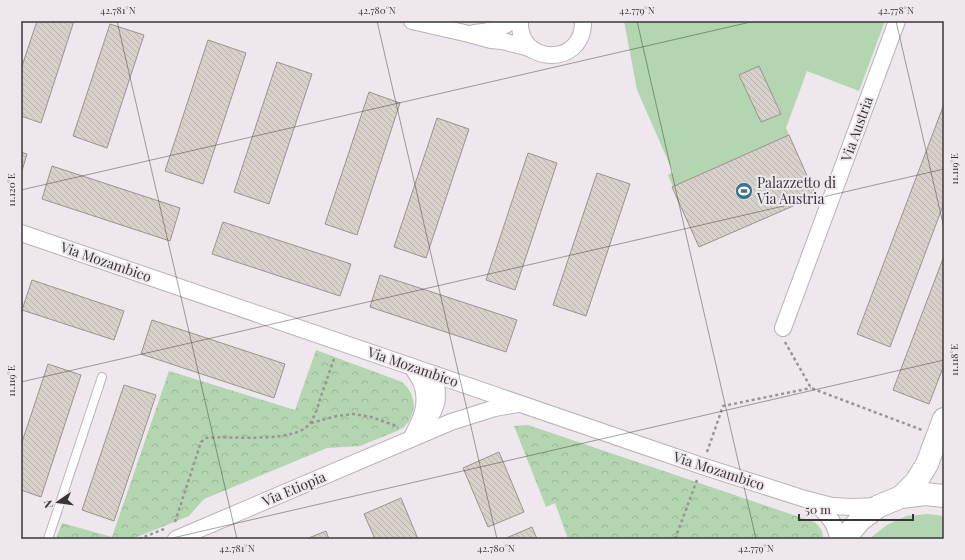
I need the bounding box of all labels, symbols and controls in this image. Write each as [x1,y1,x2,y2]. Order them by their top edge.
text: 42.781°N [100,3,136,17]
text: 42.780°N [358,3,396,17]
text: 42.779°N [619,3,655,17]
text: 42.778°N [878,3,914,17]
street label: Via Austria [836,94,877,165]
text: 11.119°E [947,153,961,185]
text: 11.120°E [4,173,18,207]
place label: Palazzetto di Via Austria [756,173,836,208]
sports icon: Palazzetto di Via Austria [734,181,754,201]
street label: Via Mozambico [57,237,154,286]
street label: Via Mozambico [364,342,461,391]
text: 11.118°E [947,344,961,376]
text: 11.119°E [4,365,18,397]
street label: Via Mozambico [670,447,768,494]
street label: Via Etiopia [258,467,329,511]
north arrow [38,482,78,522]
scale bar [799,496,913,522]
text: N [40,499,56,510]
text: 50 m [805,501,831,517]
text: 42.781°N [219,541,255,555]
text: 42.780°N [477,541,515,555]
text: 42.779°N [738,541,774,555]

